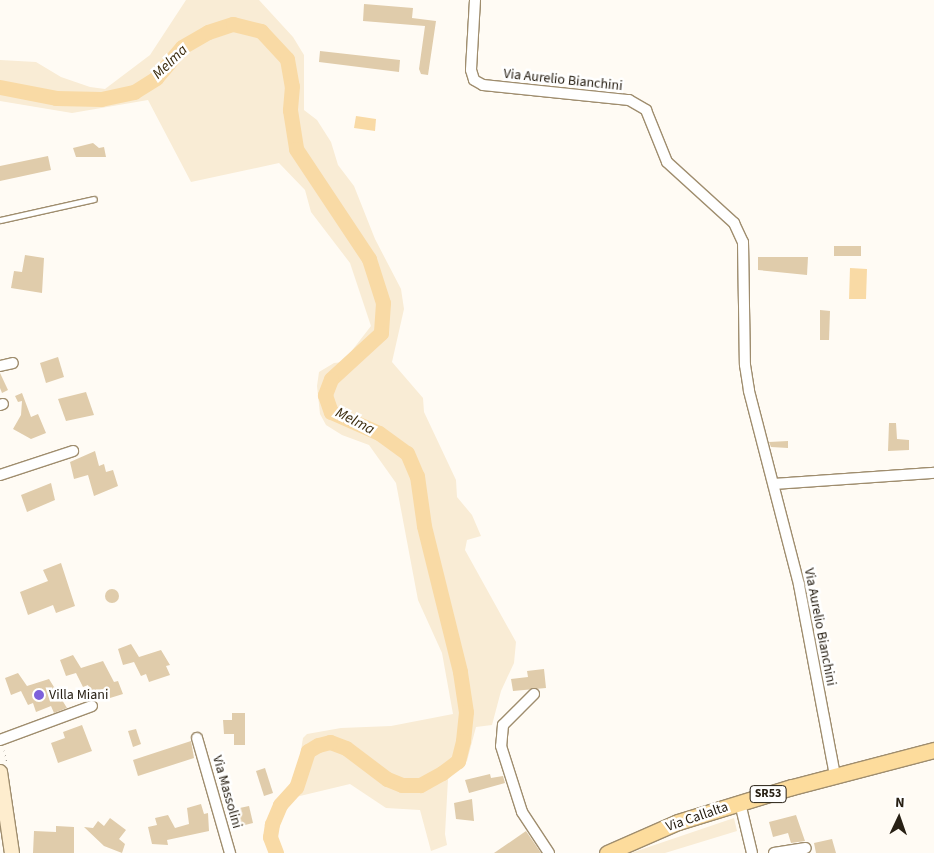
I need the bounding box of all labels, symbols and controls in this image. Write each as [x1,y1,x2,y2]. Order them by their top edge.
water label: Melma [149,41,191,83]
street label: Via Aurelio Bianchini [503,65,623,95]
water label: Melma [332,404,378,438]
street label: Via Aurelio Bianchini [800,567,840,687]
place label: Villa Miani [49,687,108,703]
marker: Villa Miani [33,689,45,701]
street label: Via Massolini [209,754,245,830]
road number: SR53 [749,784,787,804]
north arrow [874,793,924,843]
text: N [895,793,905,813]
street label: Via Callalta [664,799,730,835]

